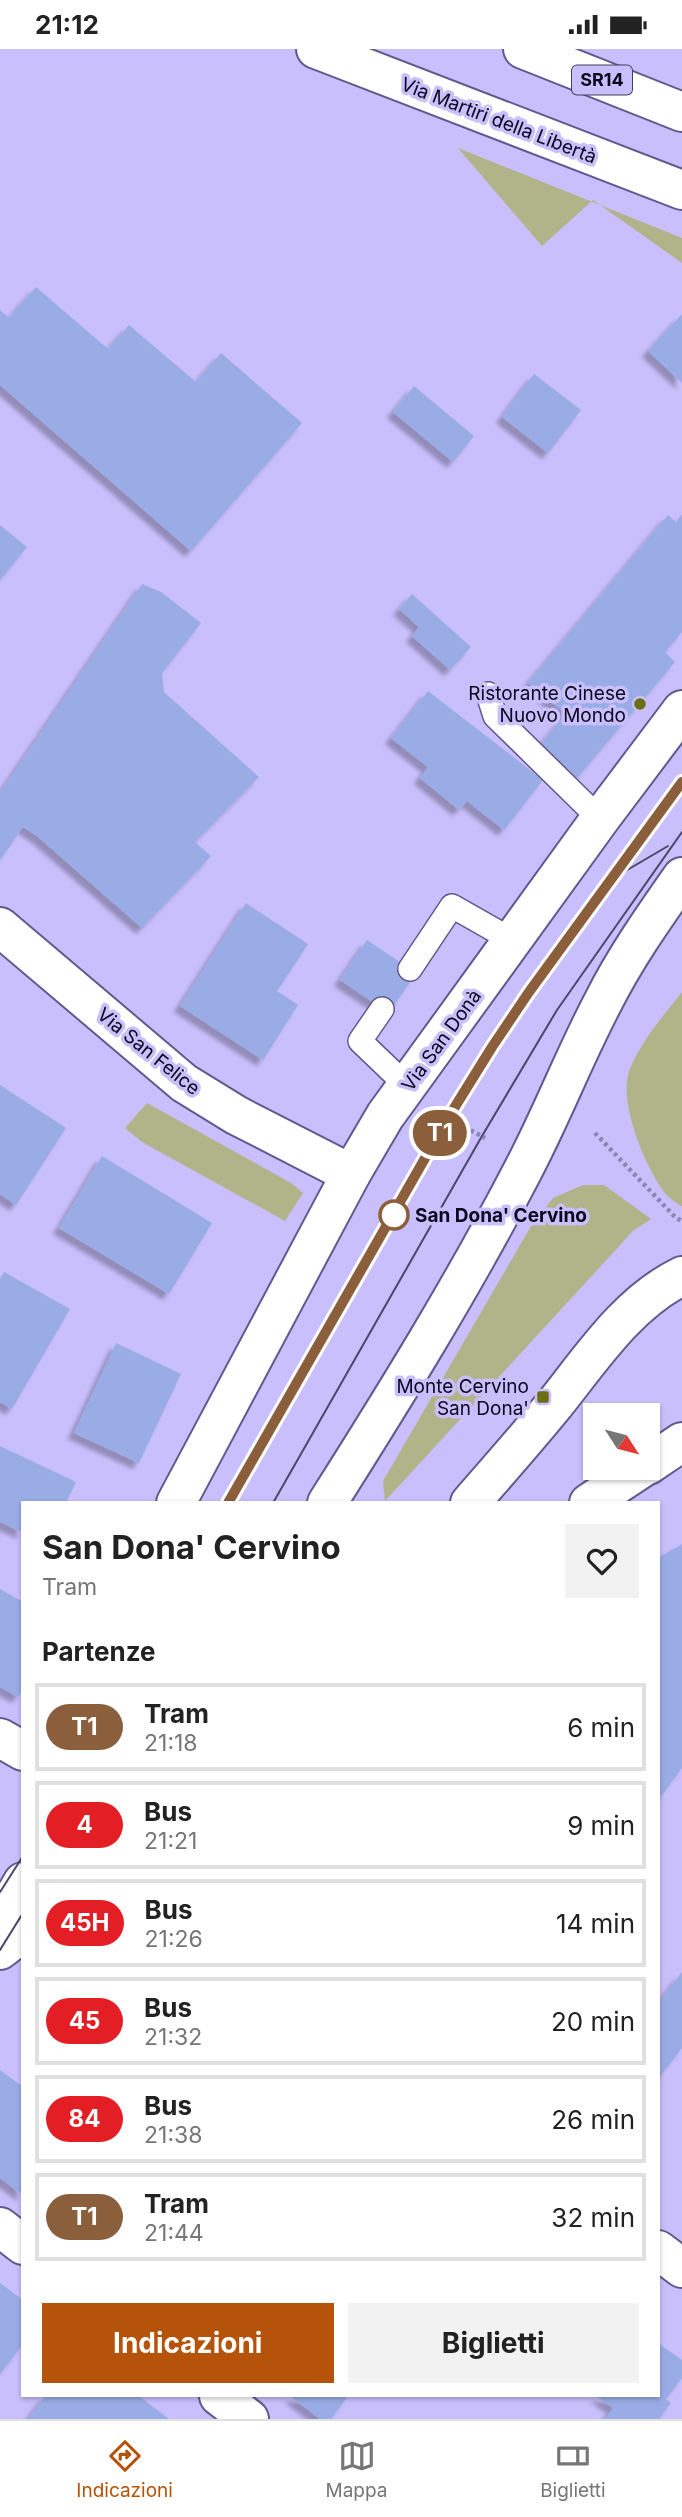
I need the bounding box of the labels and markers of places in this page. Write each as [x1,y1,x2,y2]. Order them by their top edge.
place label: Ristorante Cinese Nuovo Mondo [468,682,626,727]
marker: Ristorante Cinese Nuovo Mondo [632,696,648,712]
marker: San Dona' Cervino [379,1200,409,1230]
place label: San Dona' Cervino [415,1204,587,1227]
place label: Monte Cervino San Dona' [396,1375,529,1420]
marker: Monte Cervino San Dona' [535,1389,551,1405]

